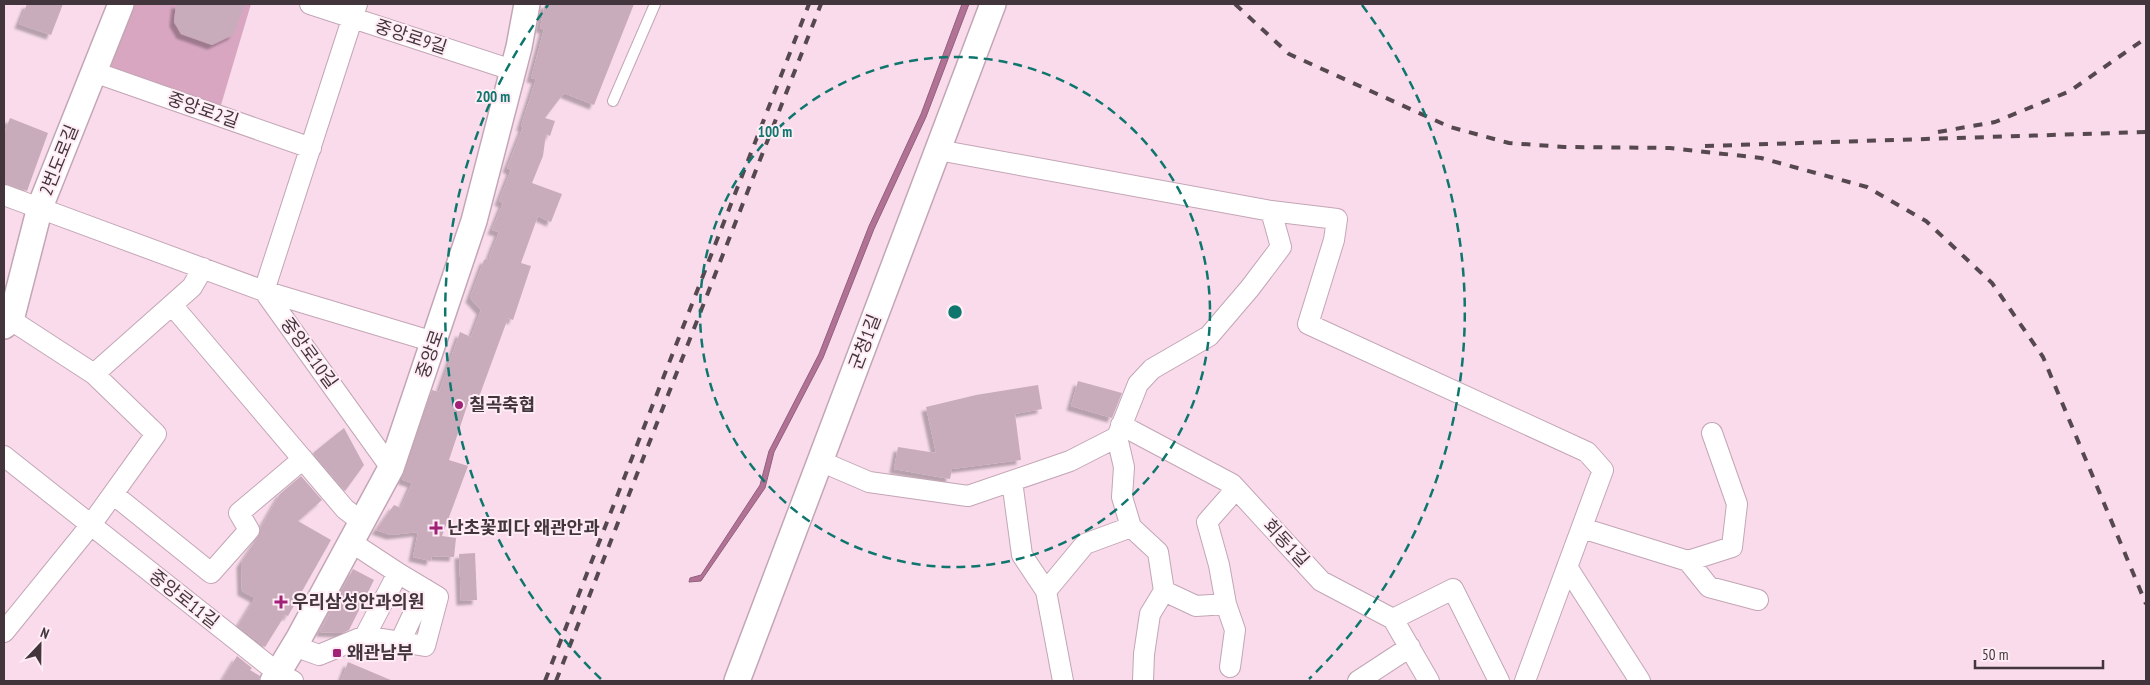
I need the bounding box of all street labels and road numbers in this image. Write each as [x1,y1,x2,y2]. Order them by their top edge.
street label: 중앙로9길 [372,14,450,59]
street label: 중앙로2길 [164,87,242,133]
street label: 2번도로길 [34,121,83,199]
street label: 군청1길 [843,311,886,373]
street label: 중앙로10길 [276,313,343,393]
street label: 중앙로 [411,327,448,381]
street label: 회동1길 [1258,514,1314,572]
street label: 중앙로11길 [145,564,224,633]

